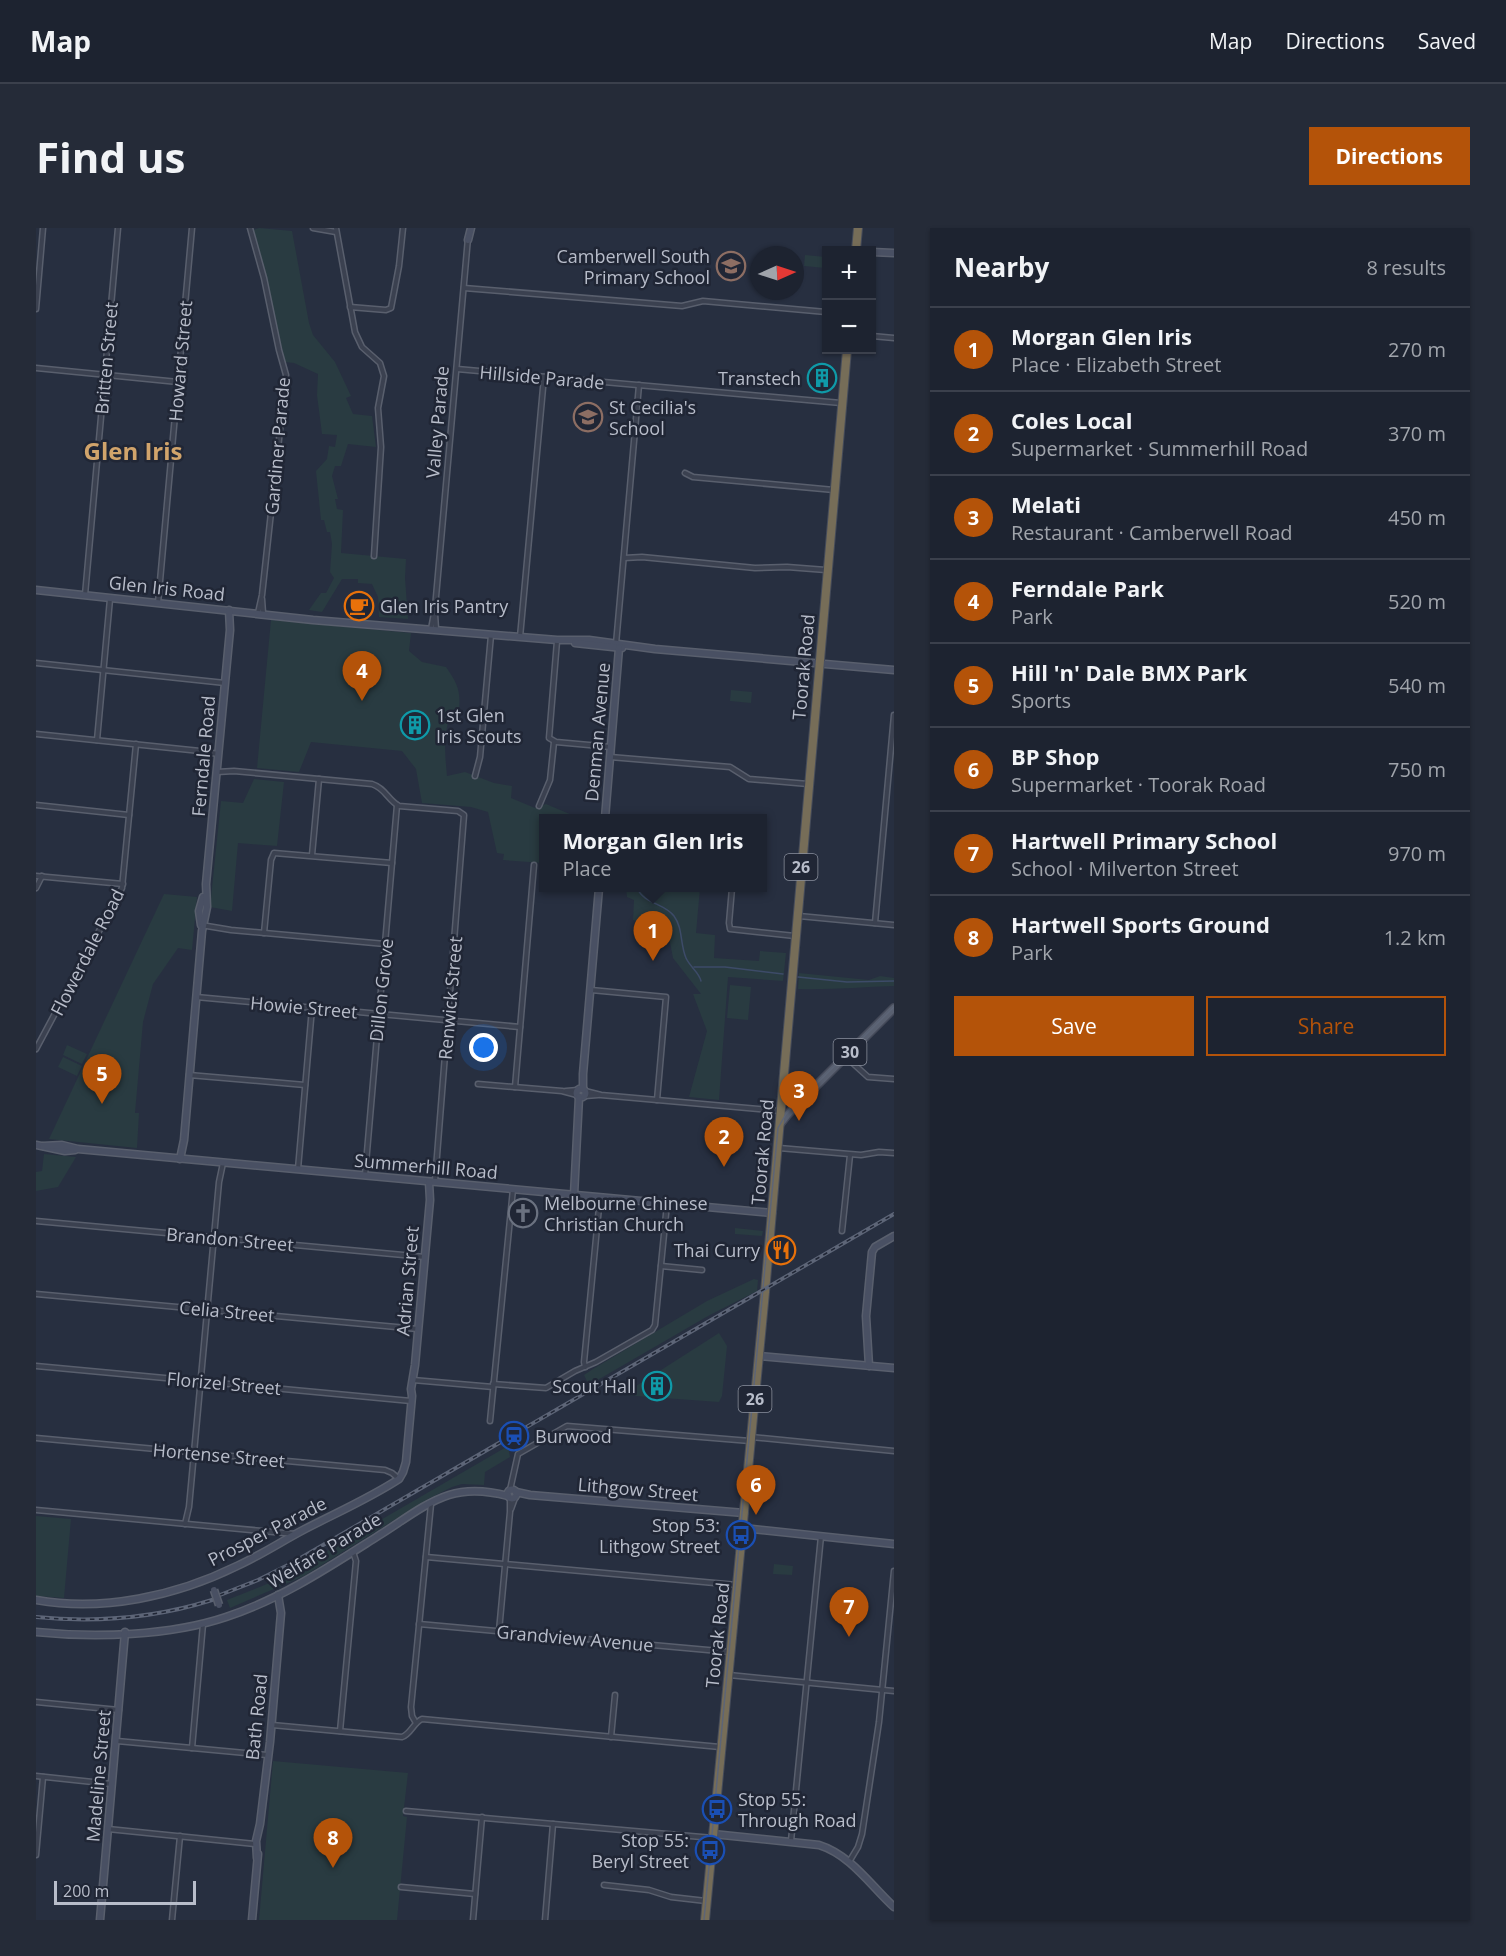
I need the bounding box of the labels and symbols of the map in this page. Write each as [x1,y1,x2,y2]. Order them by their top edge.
place label: Camberwell South Primary School [557,244,710,289]
north arrow [750,246,804,300]
school or university icon: Camberwell South Primary School [715,250,747,282]
street label: Howard Street [163,299,197,423]
street label: Britten Street [89,301,123,415]
street label: Hillside Parade [479,360,605,394]
building icon: Transtech [806,362,838,394]
street label: Valley Parade [420,365,454,479]
place label: Transtech [718,366,801,390]
street label: Gardiner Parade [259,376,295,516]
place label: St Cecilia's School [609,395,696,440]
school or university icon: St Cecilia's School [572,401,604,433]
district label: Glen Iris [84,434,183,467]
street label: Glen Iris Road [108,570,226,606]
cafe icon: Glen Iris Pantry [343,590,375,622]
place label: Glen Iris Pantry [380,594,509,618]
street label: Toorak Road [786,613,820,721]
pin: 4 [342,652,382,701]
street label: Denman Avenue [579,662,615,802]
street label: Ferndale Road [186,695,220,817]
place label: 1st Glen Iris Scouts [436,703,522,748]
building icon: 1st Glen Iris Scouts [399,709,431,741]
road number: 26 [784,854,818,880]
street label: Flowerdale Road [45,884,129,1020]
pin: 1 [634,912,672,961]
street label: Renwick Street [433,935,467,1061]
street label: Dillon Grove [364,937,398,1043]
street label: Howie Street [249,990,359,1024]
your location [469,1033,498,1062]
road number: 30 [834,1039,866,1065]
pin: 5 [82,1054,122,1104]
pin: 3 [780,1072,819,1121]
street label: Toorak Road [745,1098,779,1206]
pin: 2 [704,1118,744,1167]
street label: Summerhill Road [353,1148,499,1184]
place label: Melbourne Chinese Christian Church [544,1191,708,1236]
church icon: Melbourne Chinese Christian Church [507,1197,539,1229]
street label: Brandon Street [165,1221,295,1257]
street label: Adrian Street [390,1225,424,1337]
restaurant icon: Thai Curry [765,1234,797,1266]
place label: Thai Curry [674,1238,761,1262]
street label: Celia Street [178,1295,276,1327]
street label: Florizel Street [166,1366,282,1400]
building icon: Scout Hall [641,1370,673,1402]
place label: Scout Hall [552,1374,636,1398]
road number: 26 [738,1386,772,1412]
station icon: Burwood [498,1420,530,1452]
place label: Burwood [535,1424,612,1448]
street label: Hortense Street [152,1437,286,1473]
pin: 6 [736,1466,776,1515]
street label: Lithgow Street [577,1472,699,1506]
street label: Prosper Parade [204,1491,330,1571]
street label: Welfare Parade [263,1507,385,1593]
place label: Stop 53: Lithgow Street [599,1513,720,1558]
bus stop icon: Stop 53: Lithgow Street [725,1519,757,1551]
street label: Toorak Road [700,1581,734,1689]
pin: 7 [830,1588,868,1637]
street label: Grandview Avenue [496,1619,654,1657]
street label: Bath Road [240,1673,272,1761]
street label: Madeline Street [80,1709,116,1843]
place label: Stop 55: Through Road [738,1787,857,1832]
bus stop icon: Stop 55: Through Road [701,1793,733,1825]
pin: 8 [314,1818,352,1868]
place label: Stop 55: Beryl Street [591,1828,689,1873]
bus stop icon: Stop 55: Beryl Street [694,1834,726,1866]
scale bar [54,1878,196,1906]

